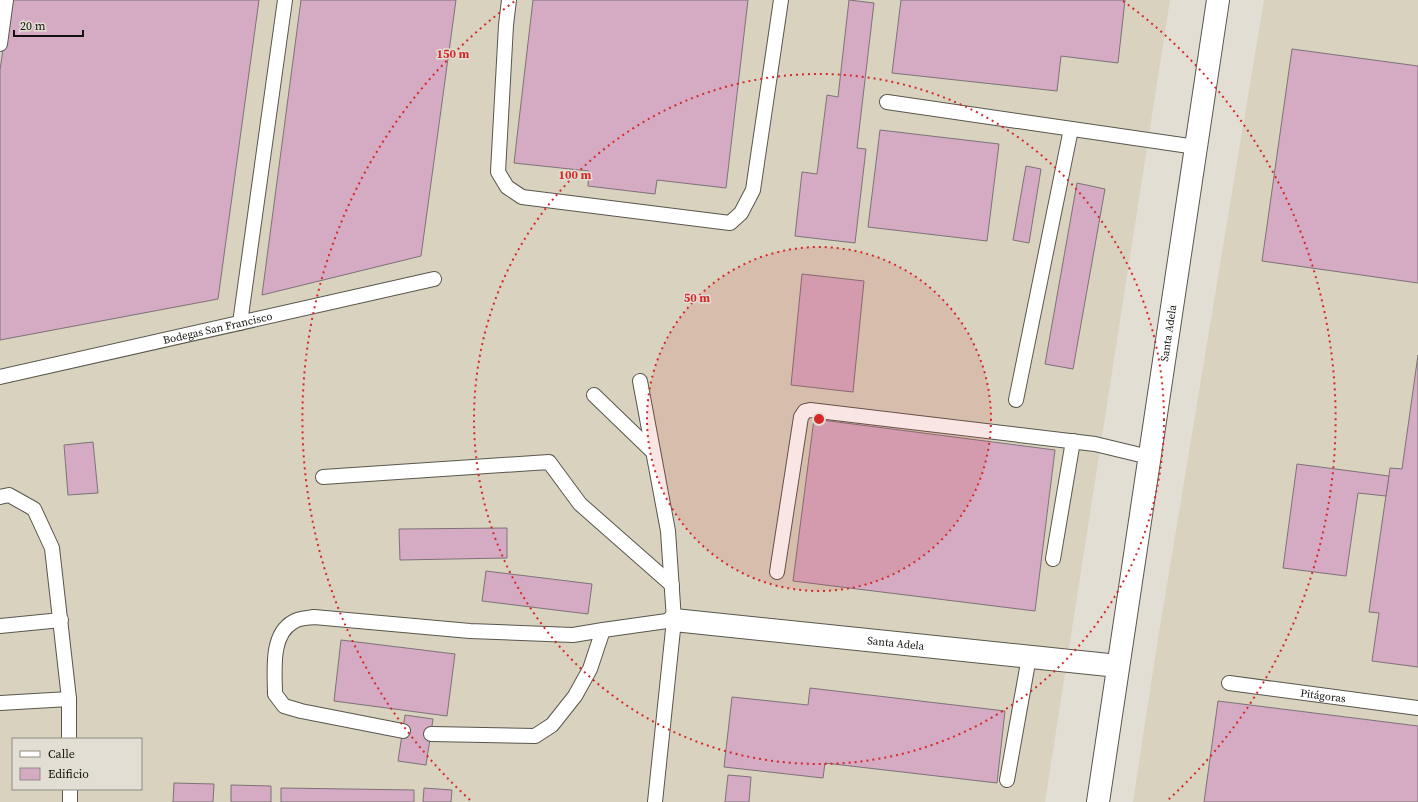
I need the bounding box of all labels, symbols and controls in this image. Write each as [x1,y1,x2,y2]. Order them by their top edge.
scale bar [14,12,83,38]
text: 20 m [20,18,46,34]
text: 150 m [437,46,470,62]
text: 100 m [559,167,592,183]
text: 50 m [684,290,710,306]
street label: Santa Adela [1156,303,1180,363]
street label: Bodegas San Francisco [161,308,274,347]
centre of rings [812,412,826,426]
street label: Santa Adela [867,633,925,653]
street label: Pitágoras [1300,685,1347,706]
legend [12,738,142,790]
text: Calle [48,746,75,762]
text: Edificio [48,766,89,782]

